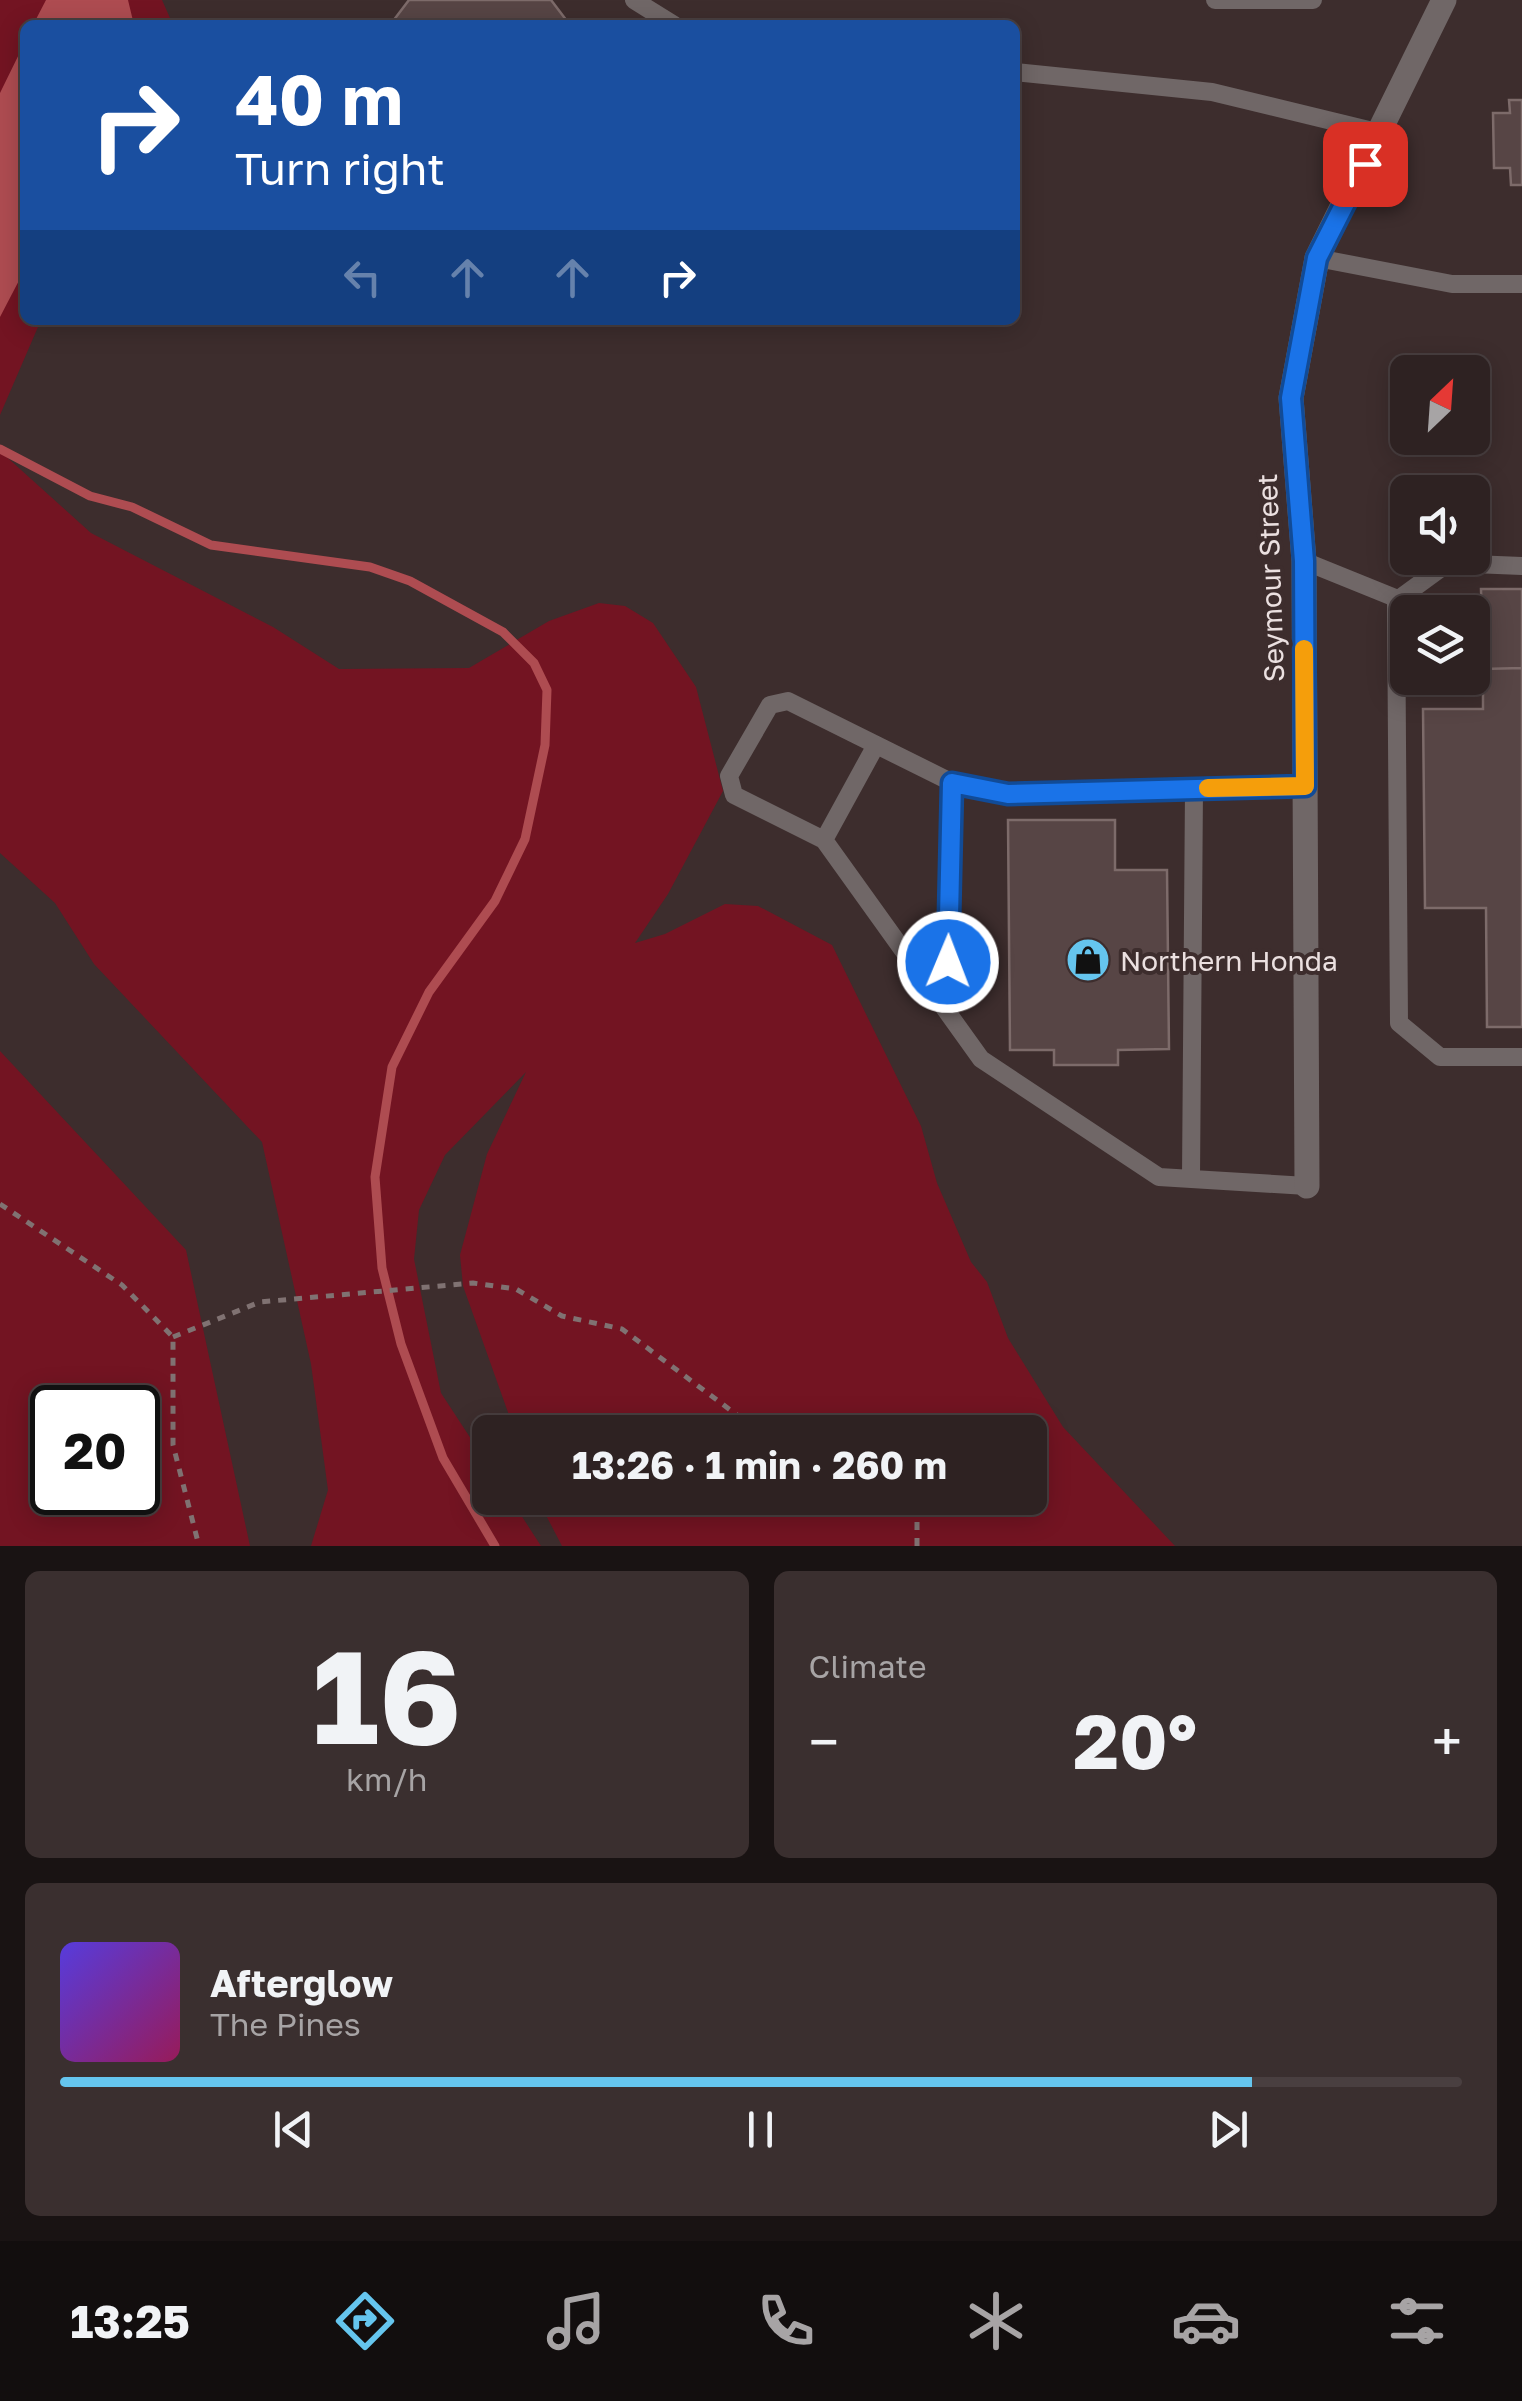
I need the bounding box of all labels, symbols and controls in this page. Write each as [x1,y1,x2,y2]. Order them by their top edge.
text: 40 m [235,56,403,140]
icon: right [70,60,200,190]
pin [1323,122,1408,207]
icon: arrive [1338,137,1393,192]
text: Turn right [235,141,445,195]
icon: left [335,250,390,305]
icon: ahead [440,250,495,305]
icon: ahead [545,250,600,305]
icon: right [650,250,705,305]
north arrow [1390,355,1490,455]
map controls [1390,355,1490,695]
street label: Seymour Street [1250,473,1290,683]
button: sound [1390,475,1490,575]
button: layers [1390,595,1490,695]
position arrow [896,910,1000,1014]
shop icon: Northern Honda [1065,937,1111,983]
place label: Northern Honda [1120,944,1338,977]
speed limit sign: 20 [30,1385,160,1515]
text: 13:26 · 1 min · 260 m [572,1442,947,1487]
text: 16 [312,1617,462,1773]
text: Climate [809,1647,927,1685]
text: 20° [1073,1695,1197,1786]
text: − [809,1708,839,1774]
text: + [1432,1708,1462,1774]
text: km/h [346,1760,427,1798]
text: Afterglow [210,1960,393,2005]
text: The Pines [210,2005,361,2043]
icon: previous [266,2102,321,2157]
icon: pause [733,2102,788,2157]
icon: next [1201,2102,1256,2157]
icon: directions [330,2286,400,2356]
icon: music [541,2286,611,2356]
icon: phone [751,2286,821,2356]
icon: climate [961,2286,1031,2356]
icon: car [1171,2286,1241,2356]
icon: filters [1382,2286,1452,2356]
text: 13:25 [70,2294,190,2348]

